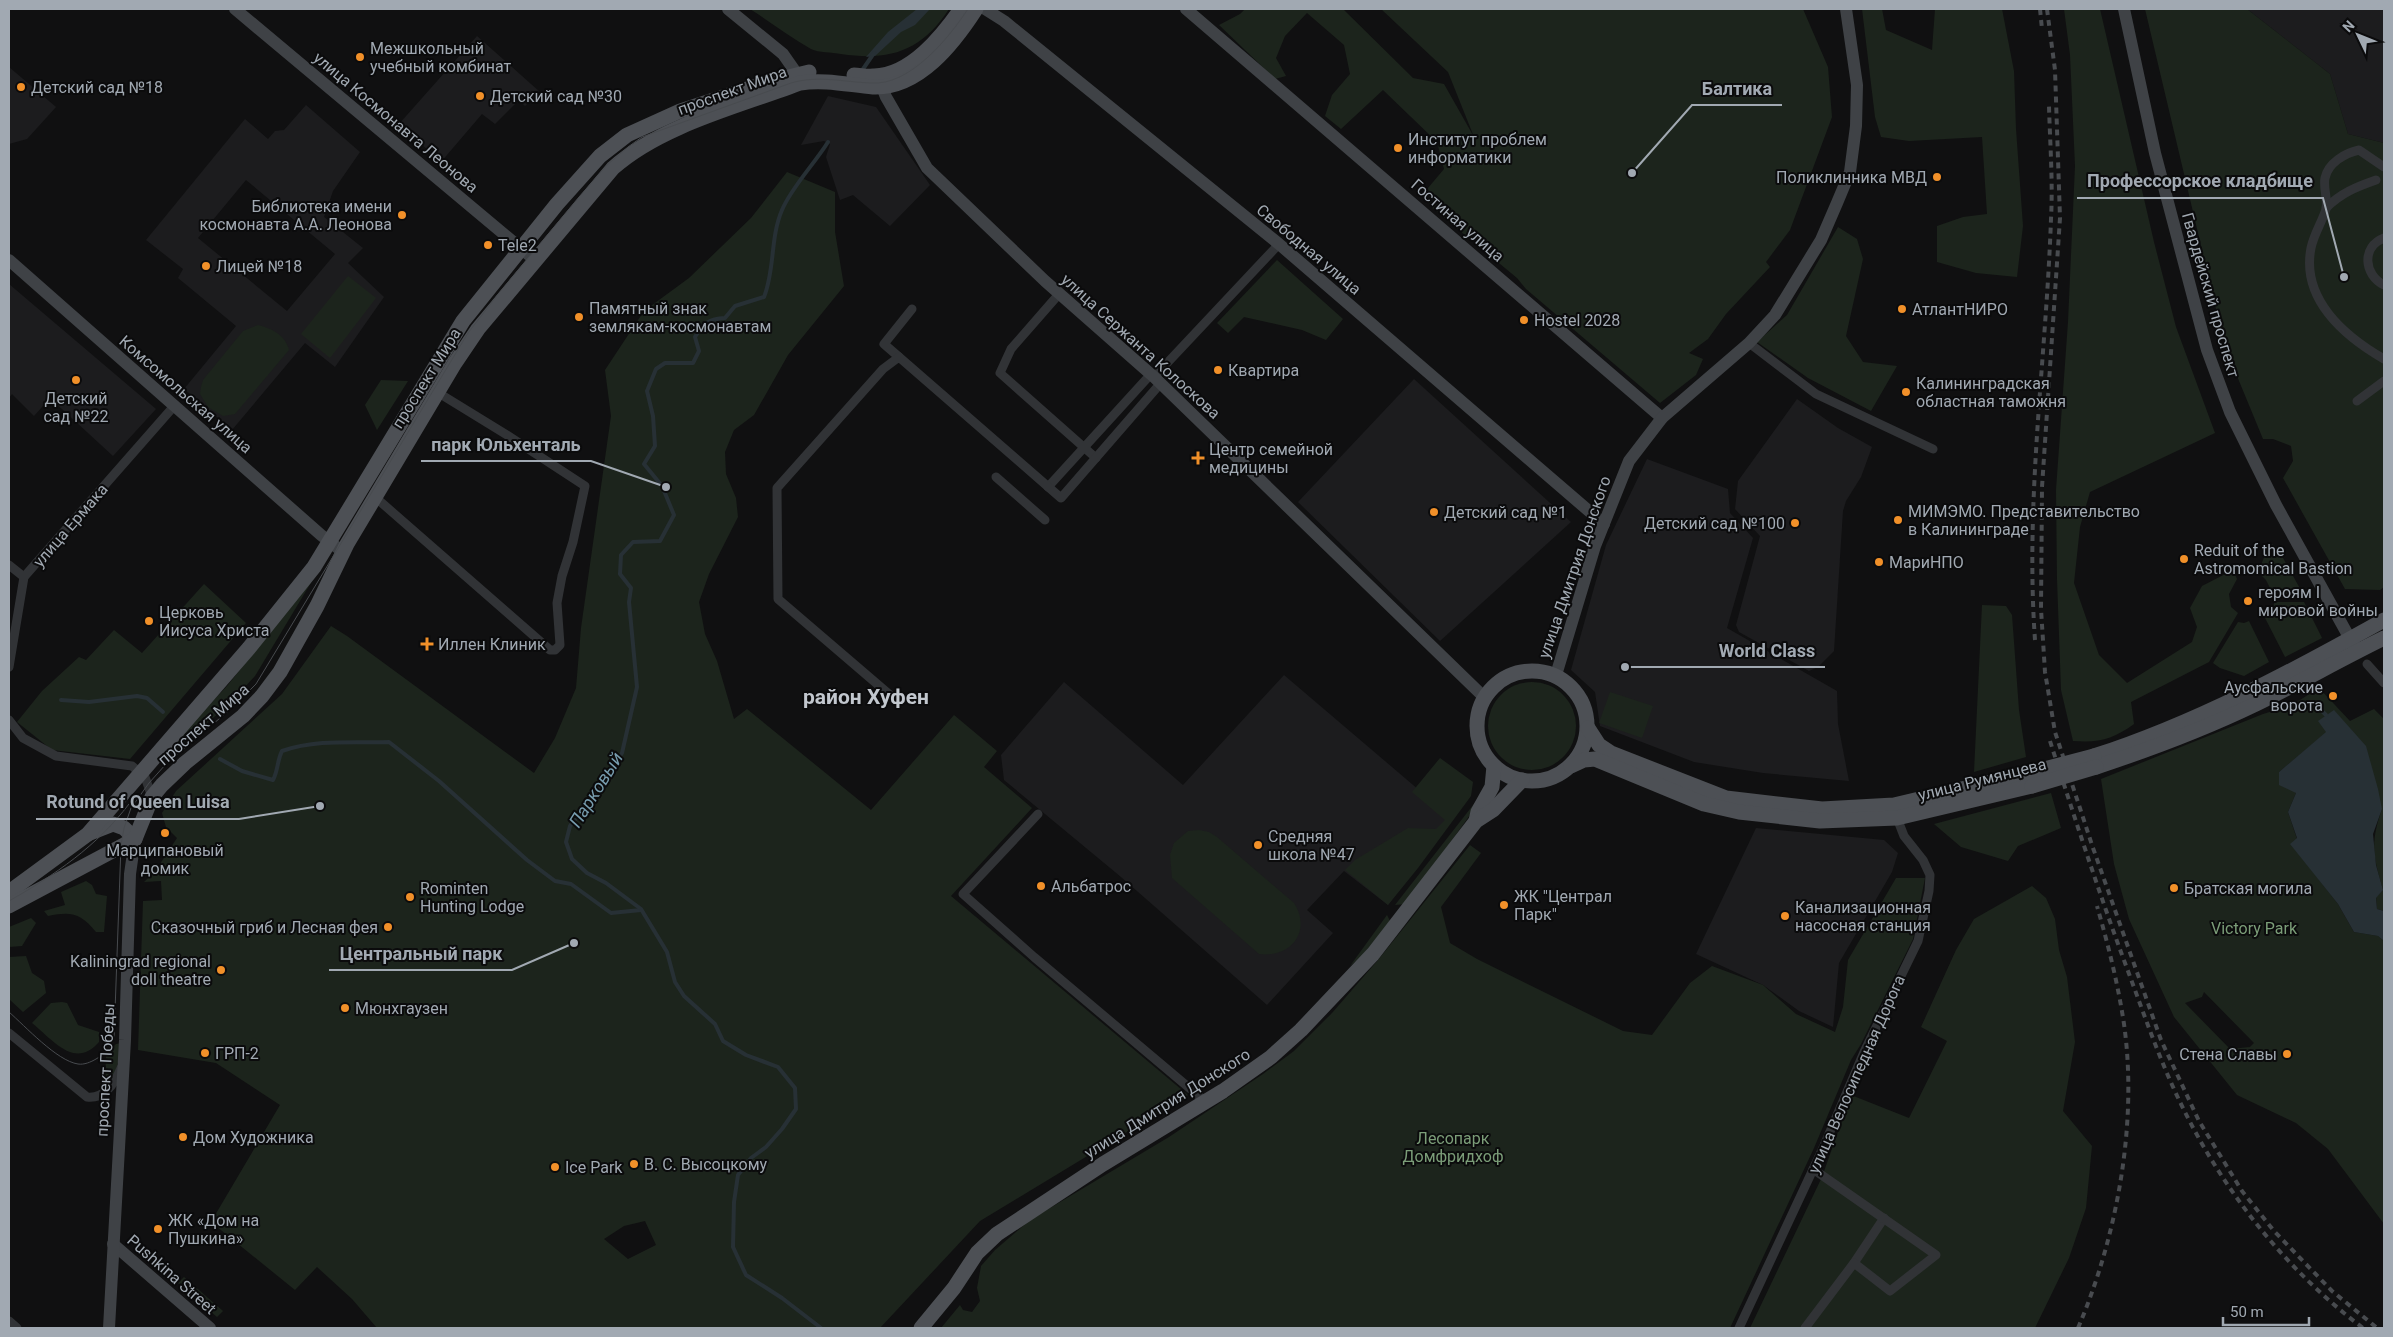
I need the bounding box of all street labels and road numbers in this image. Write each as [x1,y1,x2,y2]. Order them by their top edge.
street label: улица Космонавта Леонова [310,48,482,197]
street label: проспект Мира [675,62,789,119]
street label: Гостиная улица [1407,175,1508,266]
street label: Свободная улица [1253,200,1365,299]
street label: Гвардейский проспект [2178,210,2243,380]
street label: улица Сержанта Колоскова [1057,270,1224,423]
street label: проспект Мира [388,325,465,432]
street label: Комсомольская улица [115,332,256,457]
street label: улица Дмитрия Донского [1534,473,1615,661]
street label: улица Ермака [29,480,112,571]
street label: проспект Мира [154,680,253,769]
street label: улица Румянцева [1916,754,2048,805]
street label: улица Велосипедная Дорога [1804,972,1909,1176]
street label: проспект Победы [93,1003,118,1137]
street label: улица Дмитрия Донского [1081,1045,1254,1162]
street label: Pushkina Street [123,1231,220,1318]

